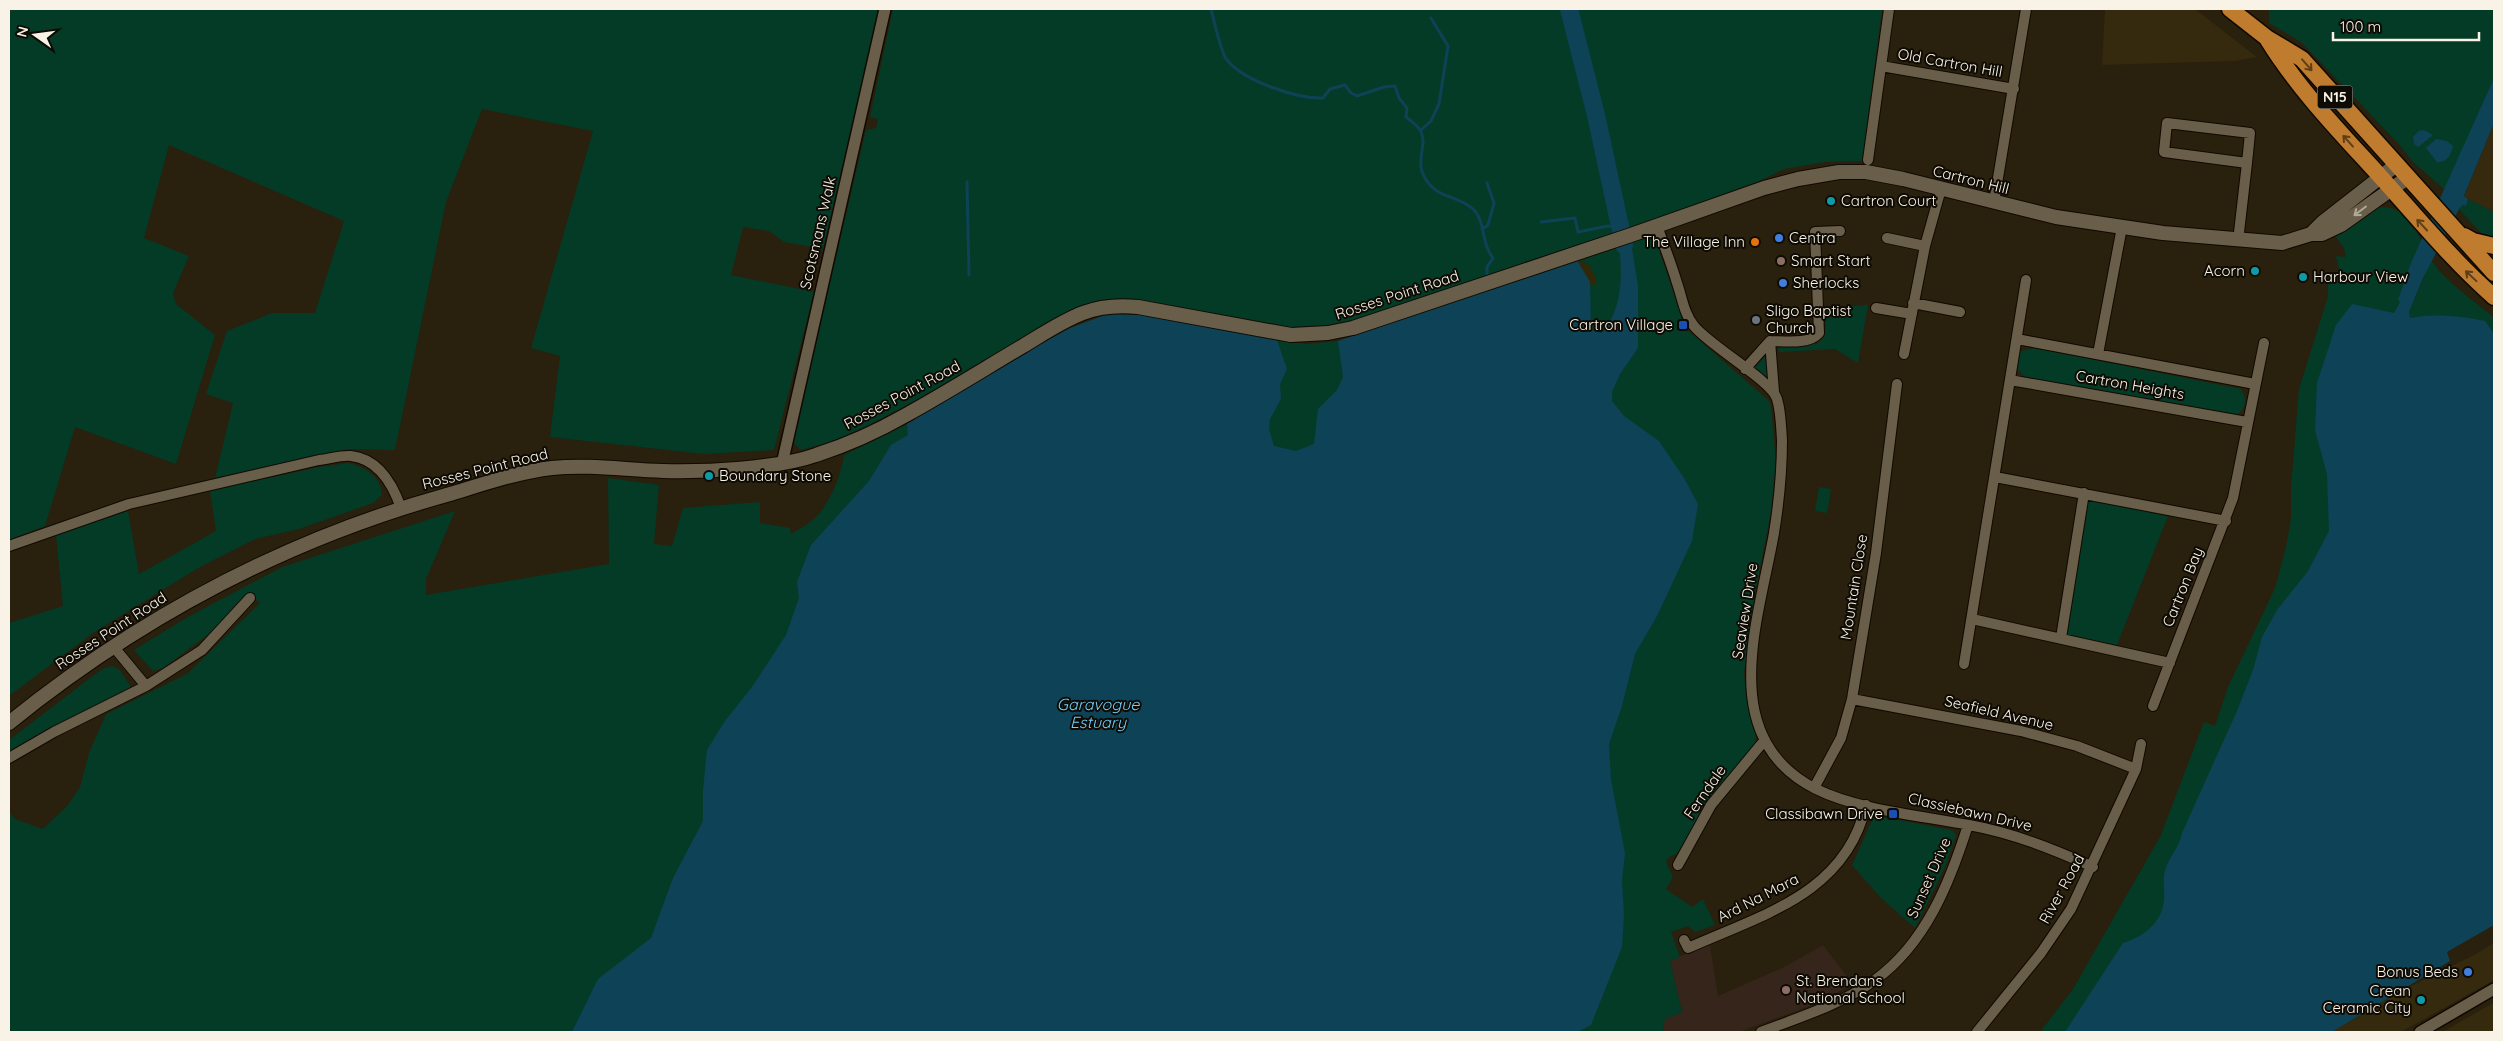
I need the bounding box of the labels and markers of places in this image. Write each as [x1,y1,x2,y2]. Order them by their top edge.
place label: Cartron Court [1841,191,1936,210]
marker: Cartron Court [1825,195,1837,207]
place label: Centra [1789,228,1836,247]
place label: The Village Inn [1643,232,1745,251]
marker: Centra [1773,232,1785,244]
marker: The Village Inn [1749,236,1761,248]
place label: Smart Start [1791,251,1871,270]
marker: Smart Start [1775,255,1787,267]
place label: Acorn [2204,261,2245,280]
marker: Acorn [2249,265,2261,277]
place label: Harbour View [2313,267,2408,286]
marker: Harbour View [2297,271,2309,283]
place label: Sherlocks [1793,273,1859,292]
marker: Sherlocks [1777,277,1789,289]
place label: Sligo Baptist Church [1766,301,1852,337]
marker: Sligo Baptist Church [1750,314,1762,326]
place label: Cartron Village [1569,315,1673,334]
marker: Cartron Village [1677,319,1689,331]
place label: Boundary Stone [719,466,831,485]
marker: Boundary Stone [703,470,715,482]
place label: Classibawn Drive [1765,804,1883,823]
marker: Classibawn Drive [1887,808,1899,820]
place label: Bonus Beds [2377,962,2458,981]
marker: Bonus Beds [2462,966,2474,978]
place label: St. Brendans National School [1796,971,1905,1007]
place label: Crean Ceramic City [2323,981,2411,1017]
marker: St. Brendans National School [1780,984,1792,996]
marker: Crean Ceramic City [2415,994,2427,1006]

